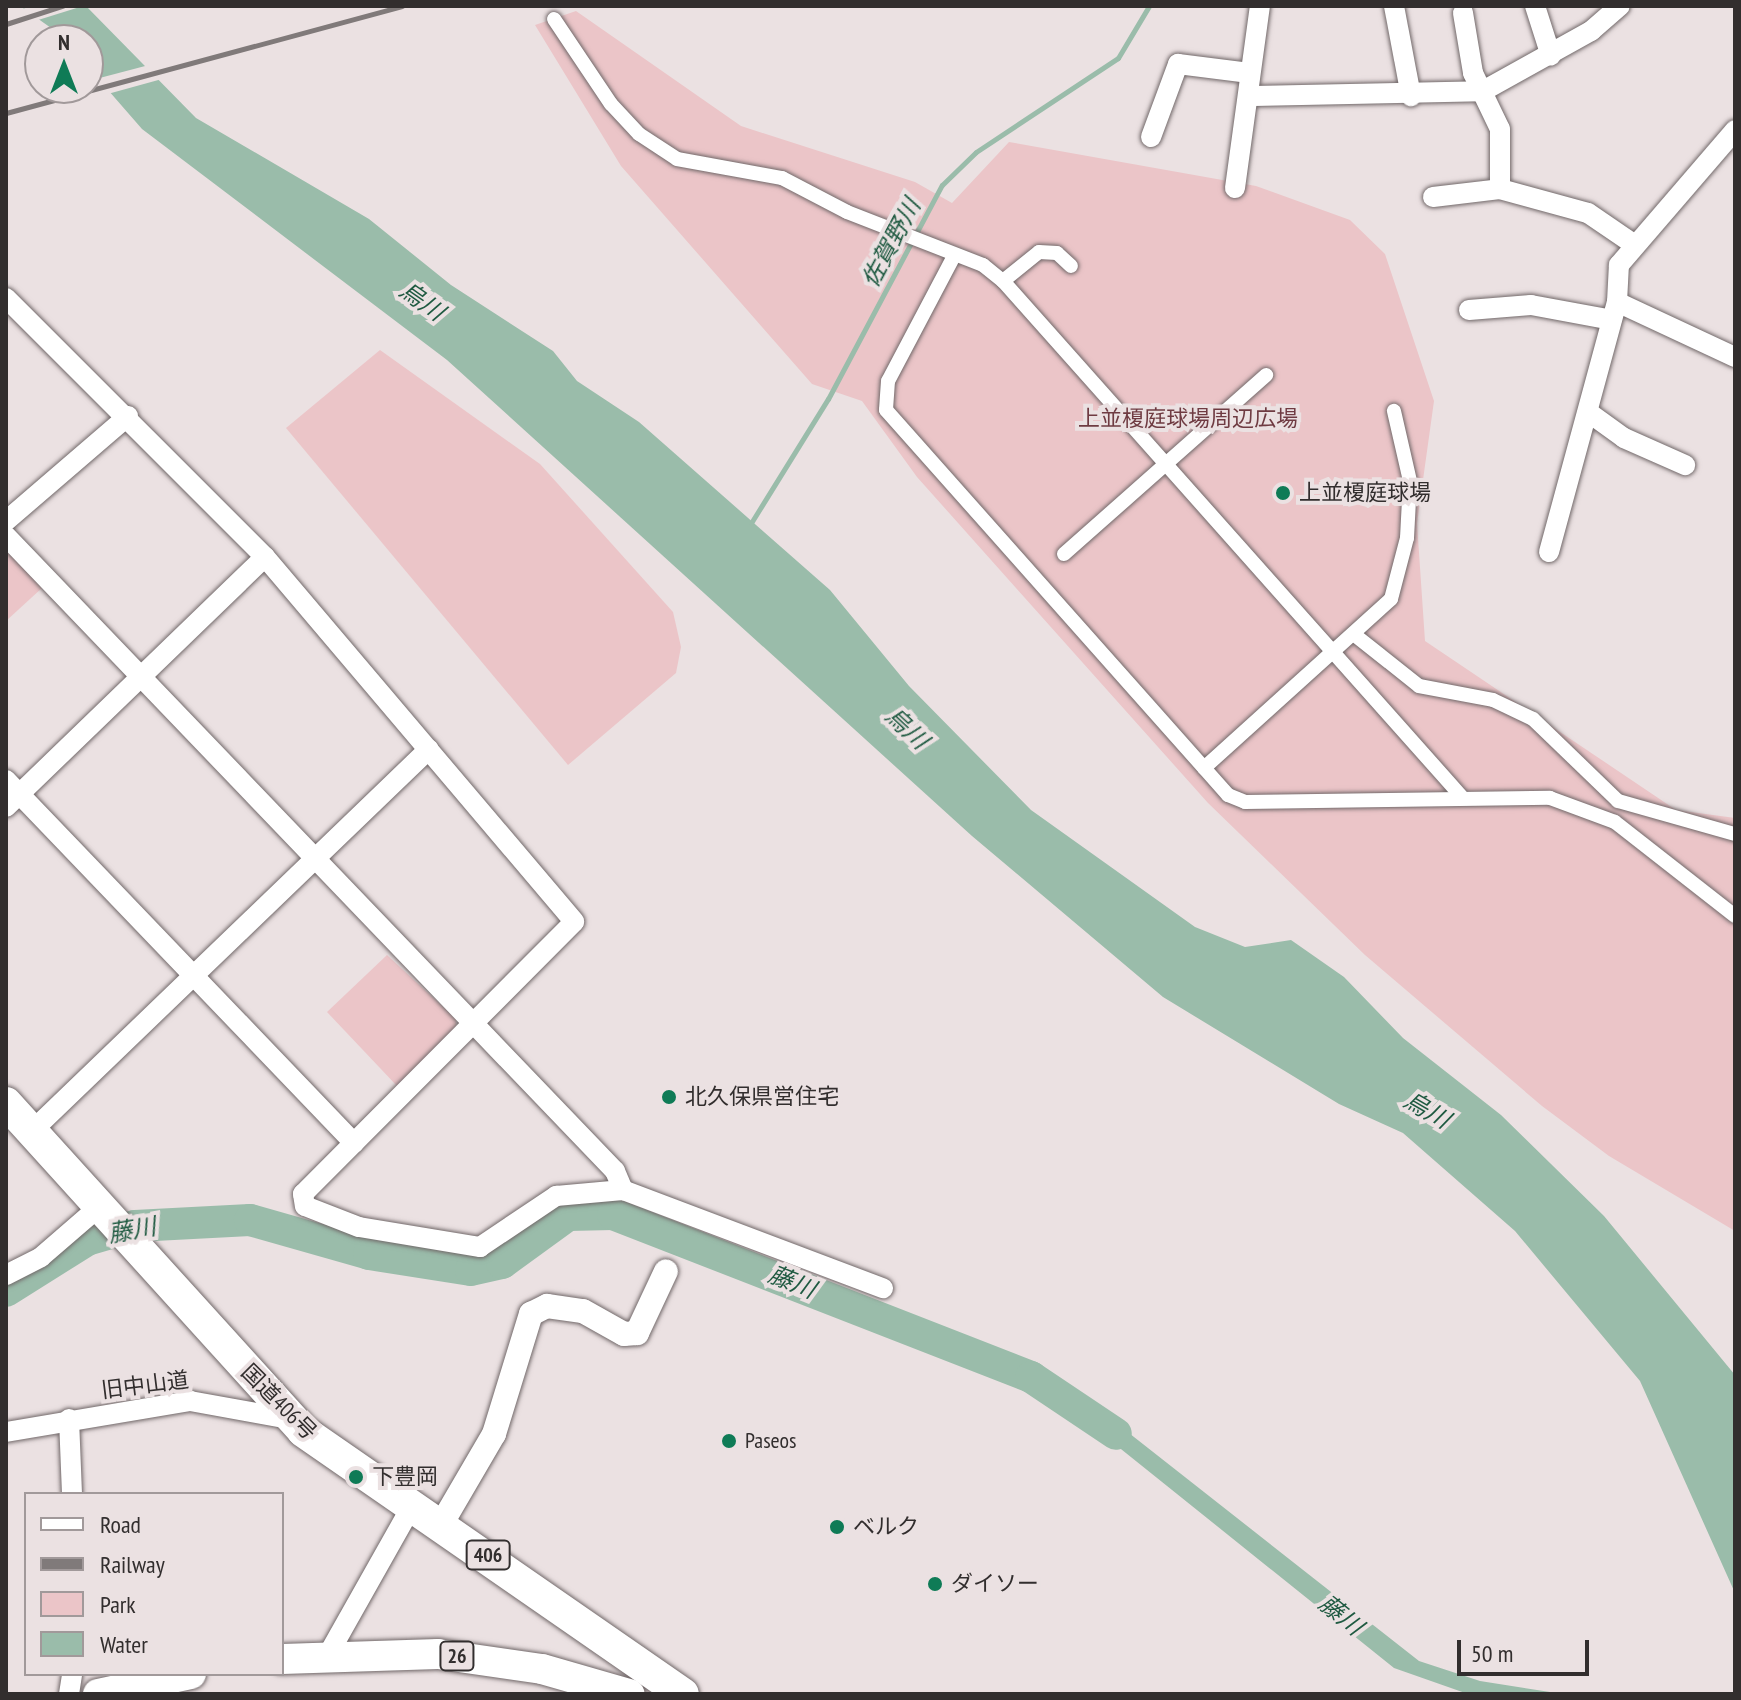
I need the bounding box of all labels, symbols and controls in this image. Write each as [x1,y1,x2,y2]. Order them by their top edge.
north arrow [24,24,104,104]
text: N [58,28,70,56]
water label: 佐賀野川 [856,194,926,292]
water label: 烏川 [394,275,450,327]
park label: 上並榎庭球場周辺広場 [1078,406,1298,432]
place label: 上並榎庭球場 [1299,480,1431,506]
marker: 上並榎庭球場 [1274,484,1292,502]
water label: 烏川 [880,701,934,755]
place label: 北久保県営住宅 [685,1084,839,1110]
water label: 烏川 [1399,1086,1455,1134]
marker: 北久保県営住宅 [660,1088,678,1106]
water label: 藤川 [106,1212,158,1248]
water label: 藤川 [764,1260,820,1304]
street label: 国道406号 [236,1359,322,1445]
street label: 旧中山道 [100,1367,190,1403]
place label: Paseos [745,1428,796,1454]
marker: Paseos [720,1432,738,1450]
place label: 下豊岡 [372,1464,438,1490]
marker: 下豊岡 [347,1468,365,1486]
legend [24,1492,284,1676]
text: Road [100,1509,141,1540]
place label: ベルク [853,1514,919,1540]
marker: ベルク [828,1518,846,1536]
road number: 406 [464,1539,512,1571]
text: Railway [100,1549,165,1580]
place label: ダイソー [951,1571,1039,1597]
marker: ダイソー [926,1575,944,1593]
text: Park [100,1589,136,1620]
water label: 藤川 [1313,1589,1369,1641]
scale bar [1461,1624,1593,1674]
text: Water [100,1629,148,1660]
text: 50 m [1471,1638,1513,1669]
road number: 26 [439,1640,475,1672]

